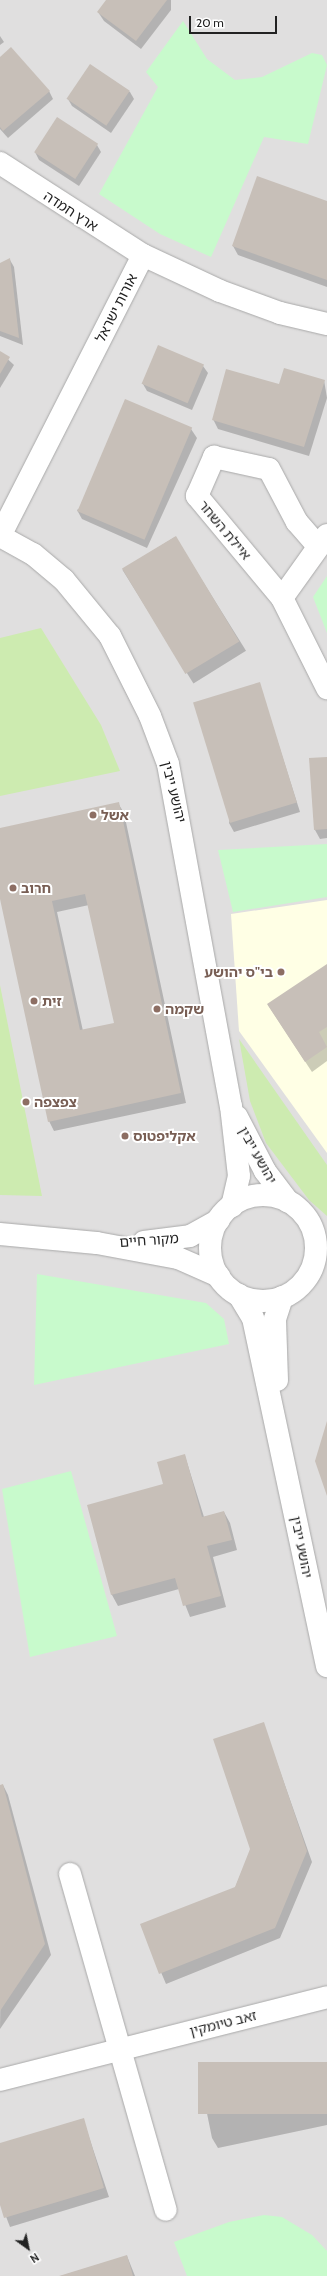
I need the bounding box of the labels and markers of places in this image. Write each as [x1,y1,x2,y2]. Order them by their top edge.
place label: אשל [101,807,129,823]
marker: אשל [88,810,98,820]
place label: חרוב [21,880,51,896]
marker: חרוב [8,883,18,893]
place label: בי"ס יהושע [204,964,273,980]
marker: בי"ס יהושע [276,967,286,977]
place label: זית [42,993,62,1009]
marker: זית [29,996,39,1006]
place label: שקמה [165,1001,204,1017]
marker: שקמה [152,1004,162,1014]
place label: צפצפה [34,1094,77,1110]
marker: צפצפה [21,1097,31,1107]
place label: אקליפטוס [133,1128,196,1144]
marker: אקליפטוס [120,1131,130,1141]

